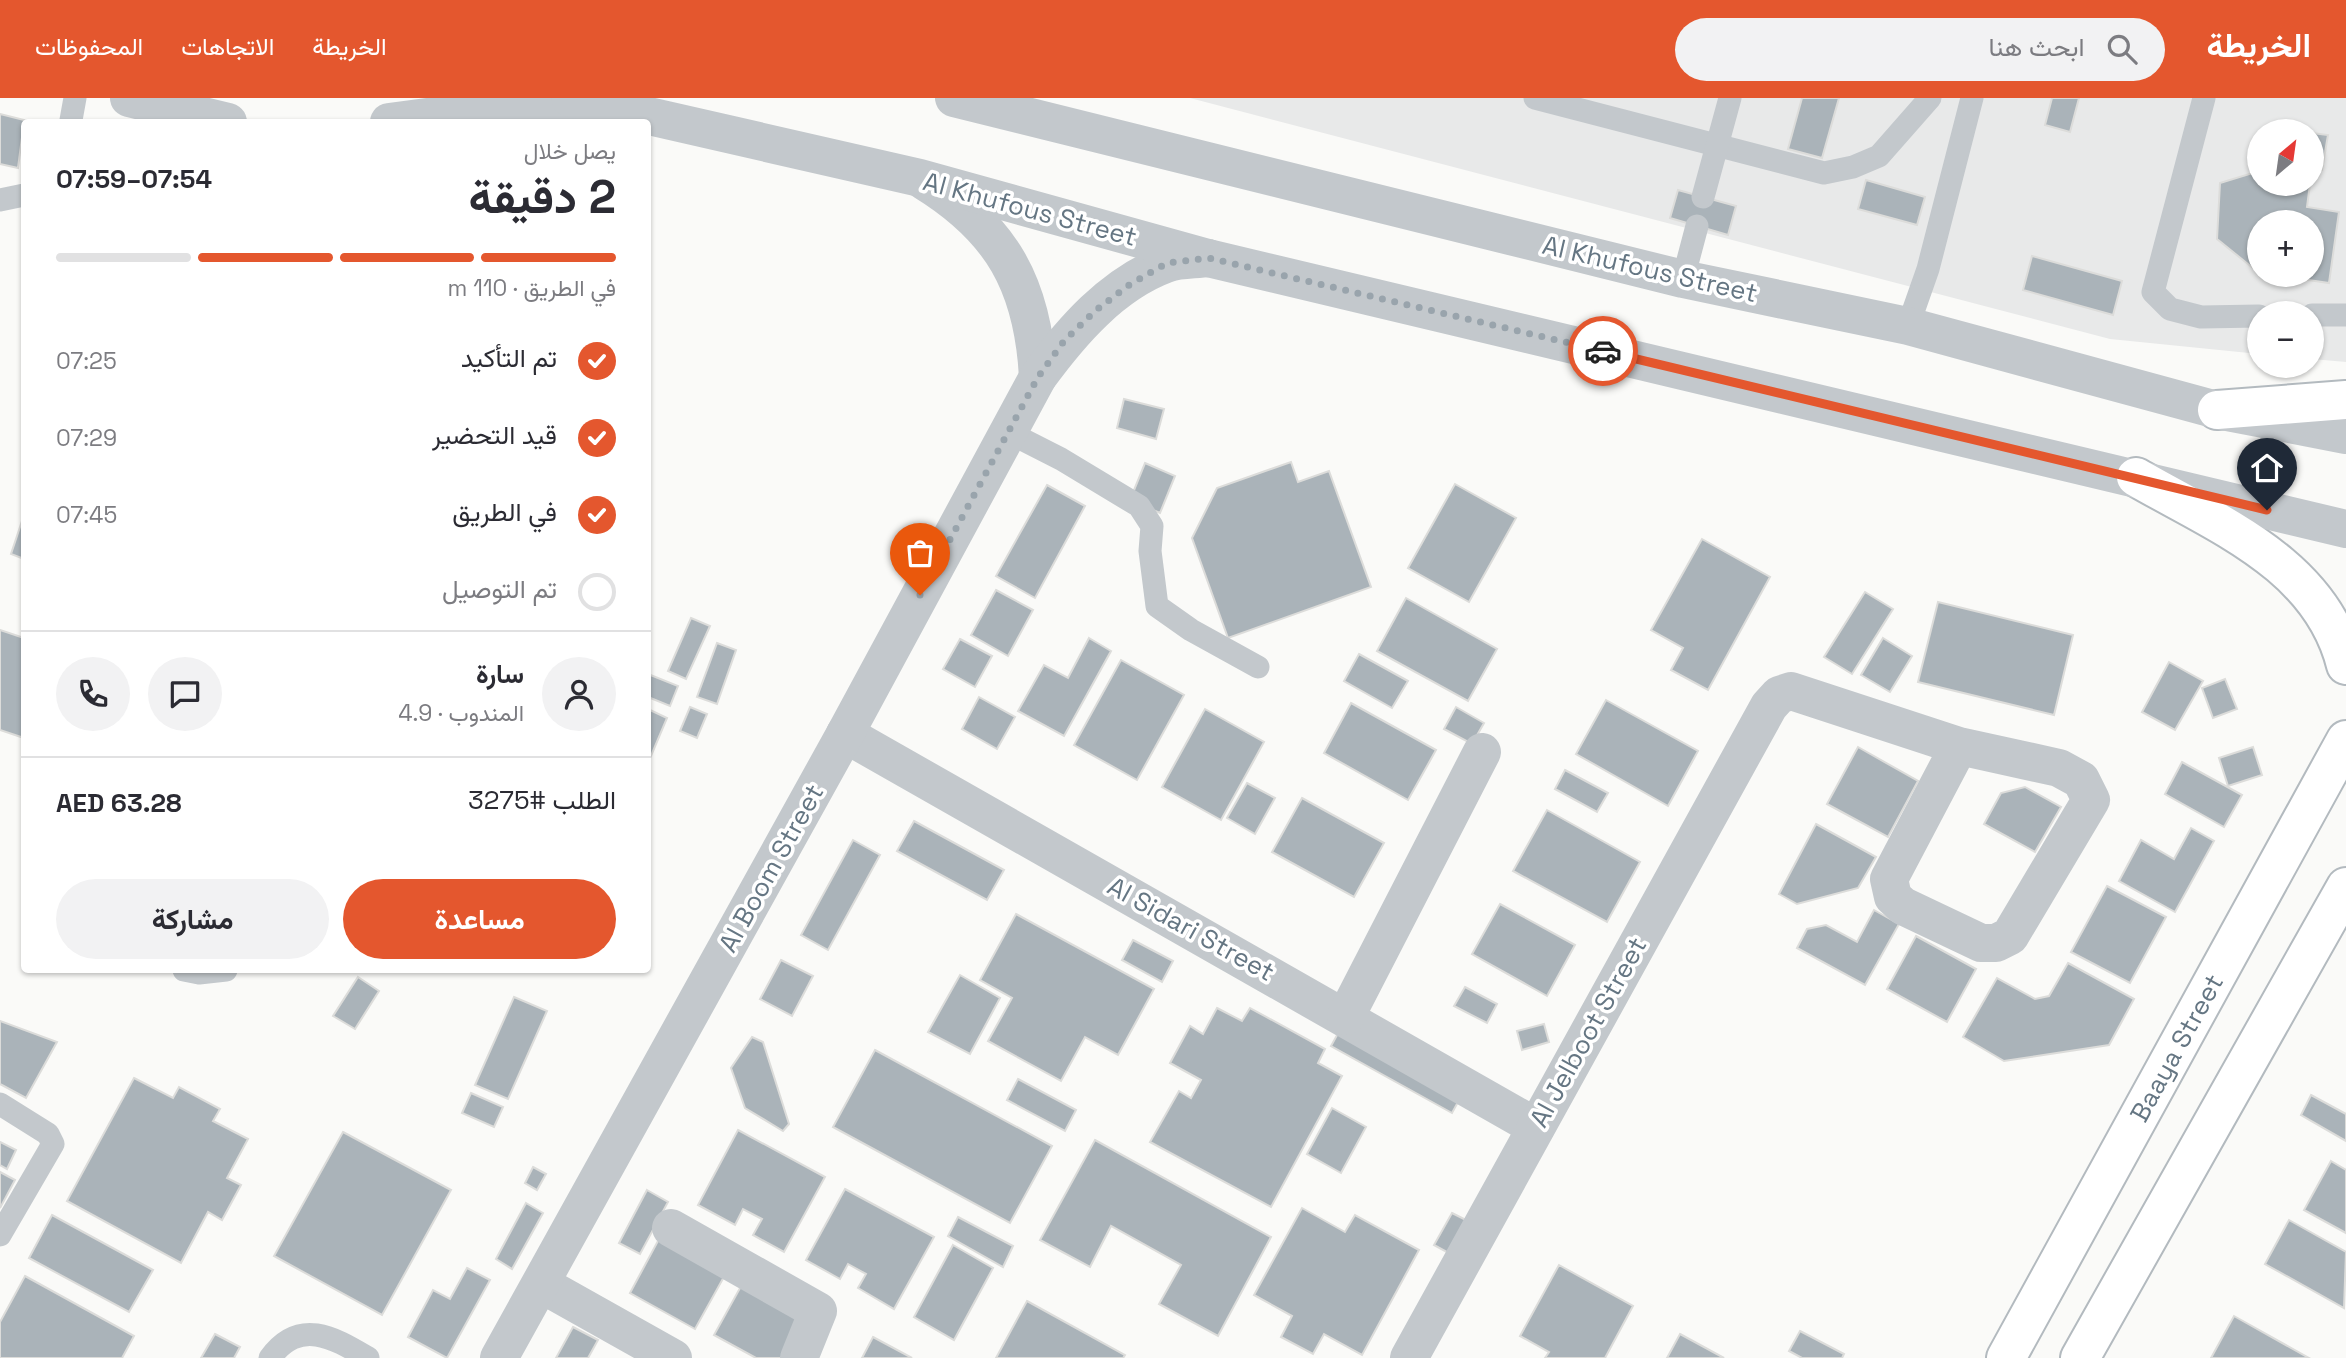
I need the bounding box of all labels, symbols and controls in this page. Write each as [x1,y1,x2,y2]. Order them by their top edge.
search box [1675,18,2165,81]
text: الخريطة [2207,25,2311,67]
text: ابحث هنا [1989,30,2085,64]
icon: search [2103,30,2141,68]
text: المحفوظات [35,31,143,62]
text: الاتجاهات [181,31,274,62]
text: الخريطة [312,31,387,62]
north arrow [2247,119,2324,196]
map controls [2247,119,2324,378]
text: يصل خلال [524,136,616,166]
text: 07:54–07:59 [56,162,212,196]
street label: Al Khufous Street [920,164,1140,254]
text: 2 دقيقة [469,168,616,226]
button: + [2247,210,2324,287]
street label: Al Khufous Street [1539,228,1761,310]
text: في الطريق · 110 m [448,273,616,303]
button: − [2247,301,2324,378]
courier [1568,316,1638,386]
icon: car [1584,332,1622,370]
text: تم التأكيد [461,341,557,375]
icon: check [578,342,616,380]
text: 07:25 [56,346,117,376]
text: قيد التحضير [432,418,557,452]
icon: check [578,419,616,457]
text: 07:29 [56,423,117,453]
pin [2237,438,2297,510]
icon: home [2248,449,2286,487]
text: في الطريق [452,495,557,529]
icon: check [578,496,616,534]
text: 07:45 [56,500,117,530]
pin [890,523,950,595]
icon: bag [901,534,939,572]
text: تم التوصيل [442,572,557,606]
button: phone [56,657,130,731]
button: chat [148,657,222,731]
text: سارة [476,657,524,691]
button: person [542,657,616,731]
text: المندوب · 4.9 [398,698,524,728]
street label: Al Boom Street [711,778,831,958]
text: الطلب #3275 [468,783,616,817]
text: AED 63.28 [56,786,181,820]
street label: Al Sidari Street [1102,869,1280,989]
button: مشاركة [56,879,329,959]
button: مساعدة [343,879,616,959]
street label: Al Jelboot Street [1522,931,1654,1133]
street label: Baaya Street [2122,968,2231,1128]

